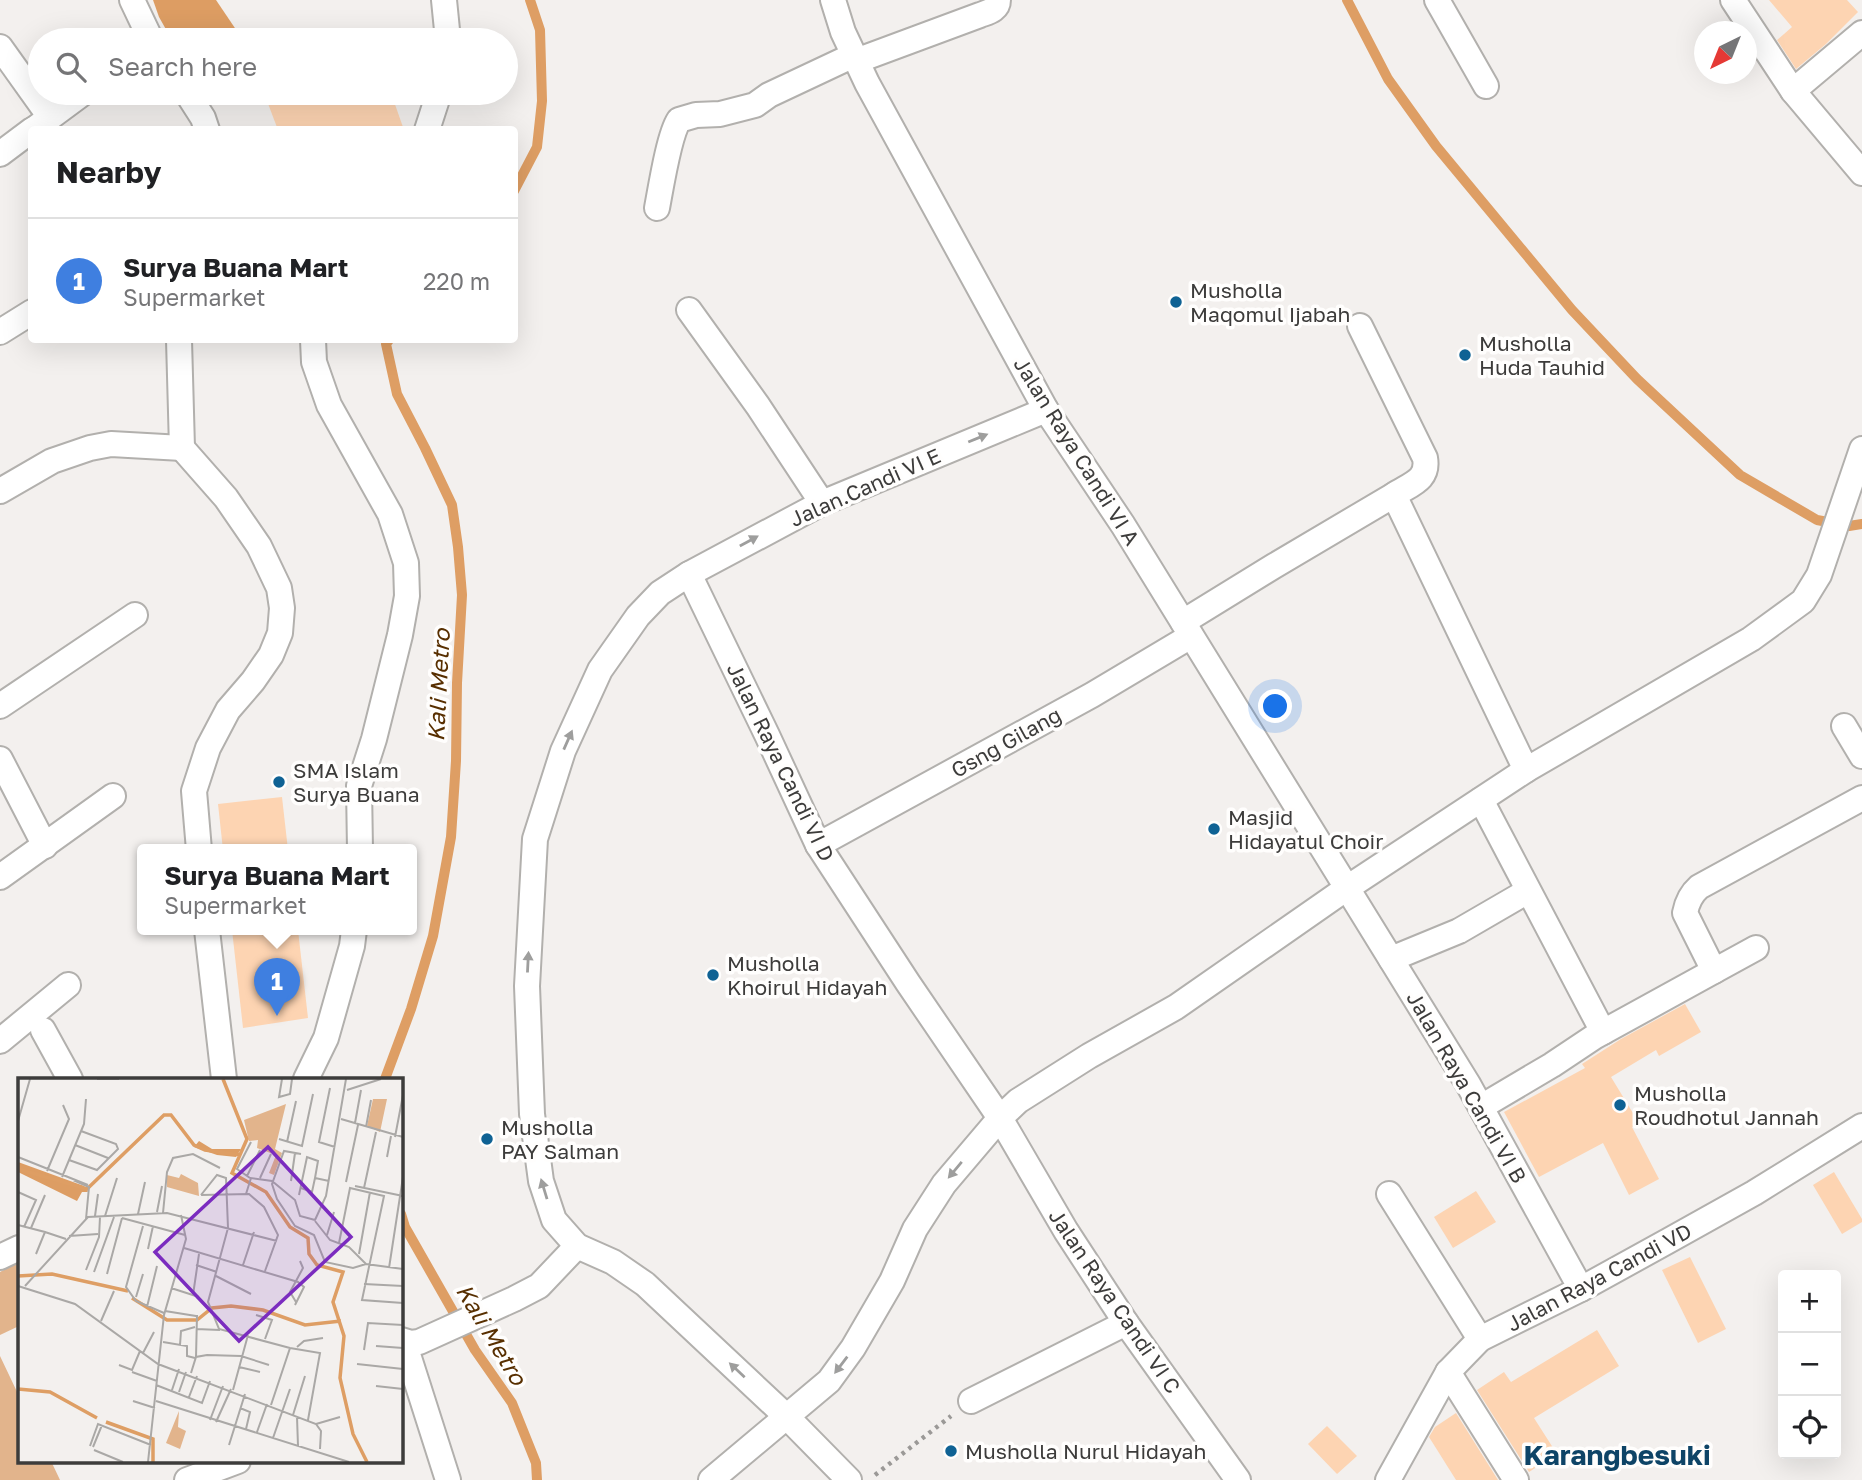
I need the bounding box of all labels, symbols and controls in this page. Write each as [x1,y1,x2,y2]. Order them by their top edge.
north arrow [1694,21,1757,84]
search box [28,28,518,105]
icon: search [52,48,90,86]
text: Search here [108,51,257,82]
text: Nearby [56,154,161,190]
text: Surya Buana Mart [123,252,348,283]
text: 1 [73,267,85,295]
text: 220 m [423,267,490,295]
place label: Musholla Maqomul Ijabah [1190,277,1350,327]
text: Supermarket [123,283,266,311]
marker: Musholla Maqomul Ijabah [1168,294,1184,310]
place label: Musholla Huda Tauhid [1479,330,1605,380]
marker: Musholla Huda Tauhid [1457,347,1473,363]
street label: Jalan Raya Candi VI A [1009,352,1145,550]
one-way arrow [968,432,989,443]
street label: Jalan.Candi VI E [785,442,945,532]
one-way arrow [739,535,758,547]
water label: Kali Metro [421,627,455,742]
street label: Jalan Raya Candi VI D [722,659,840,865]
your location [1258,689,1292,723]
street label: Gsng Gilang [946,701,1066,783]
one-way arrow [562,730,574,750]
place label: SMA Islam Surya Buana [293,757,420,807]
marker: SMA Islam Surya Buana [271,774,287,790]
place label: Masjid Hidayatul Choir [1228,804,1383,854]
marker: Masjid Hidayatul Choir [1206,821,1222,837]
popup [137,844,417,935]
text: Surya Buana Mart [164,860,390,891]
text: Supermarket [164,891,307,919]
place label: Musholla Khoirul Hidayah [727,950,887,1000]
one-way arrow [523,951,534,973]
pin: 1 [254,958,300,1016]
marker: Musholla Khoirul Hidayah [705,967,721,983]
street label: Jalan Raya Candi VI B [1402,987,1532,1187]
inset map [18,1078,402,1462]
place label: Musholla Roudhotul Jannah [1634,1080,1819,1130]
marker: Musholla Roudhotul Jannah [1612,1097,1628,1113]
place label: Musholla PAY Salman [501,1114,619,1164]
marker: Musholla PAY Salman [479,1131,495,1147]
one-way arrow [948,1160,963,1178]
one-way arrow [538,1178,548,1199]
street label: Jalan Raya Candi VI C [1044,1204,1186,1398]
street label: Jalan Raya Candi VD [1502,1217,1696,1337]
map controls [1778,1270,1841,1459]
button: + [1778,1270,1841,1333]
water label: Kali Metro [451,1278,534,1391]
button: − [1778,1333,1841,1396]
one-way arrow [834,1356,848,1375]
one-way arrow [729,1362,746,1379]
button: locate [1778,1396,1841,1459]
place label: Musholla Nurul Hidayah [965,1438,1206,1464]
district label: Karangbesuki [1523,1438,1711,1471]
marker: Musholla Nurul Hidayah [943,1443,959,1459]

